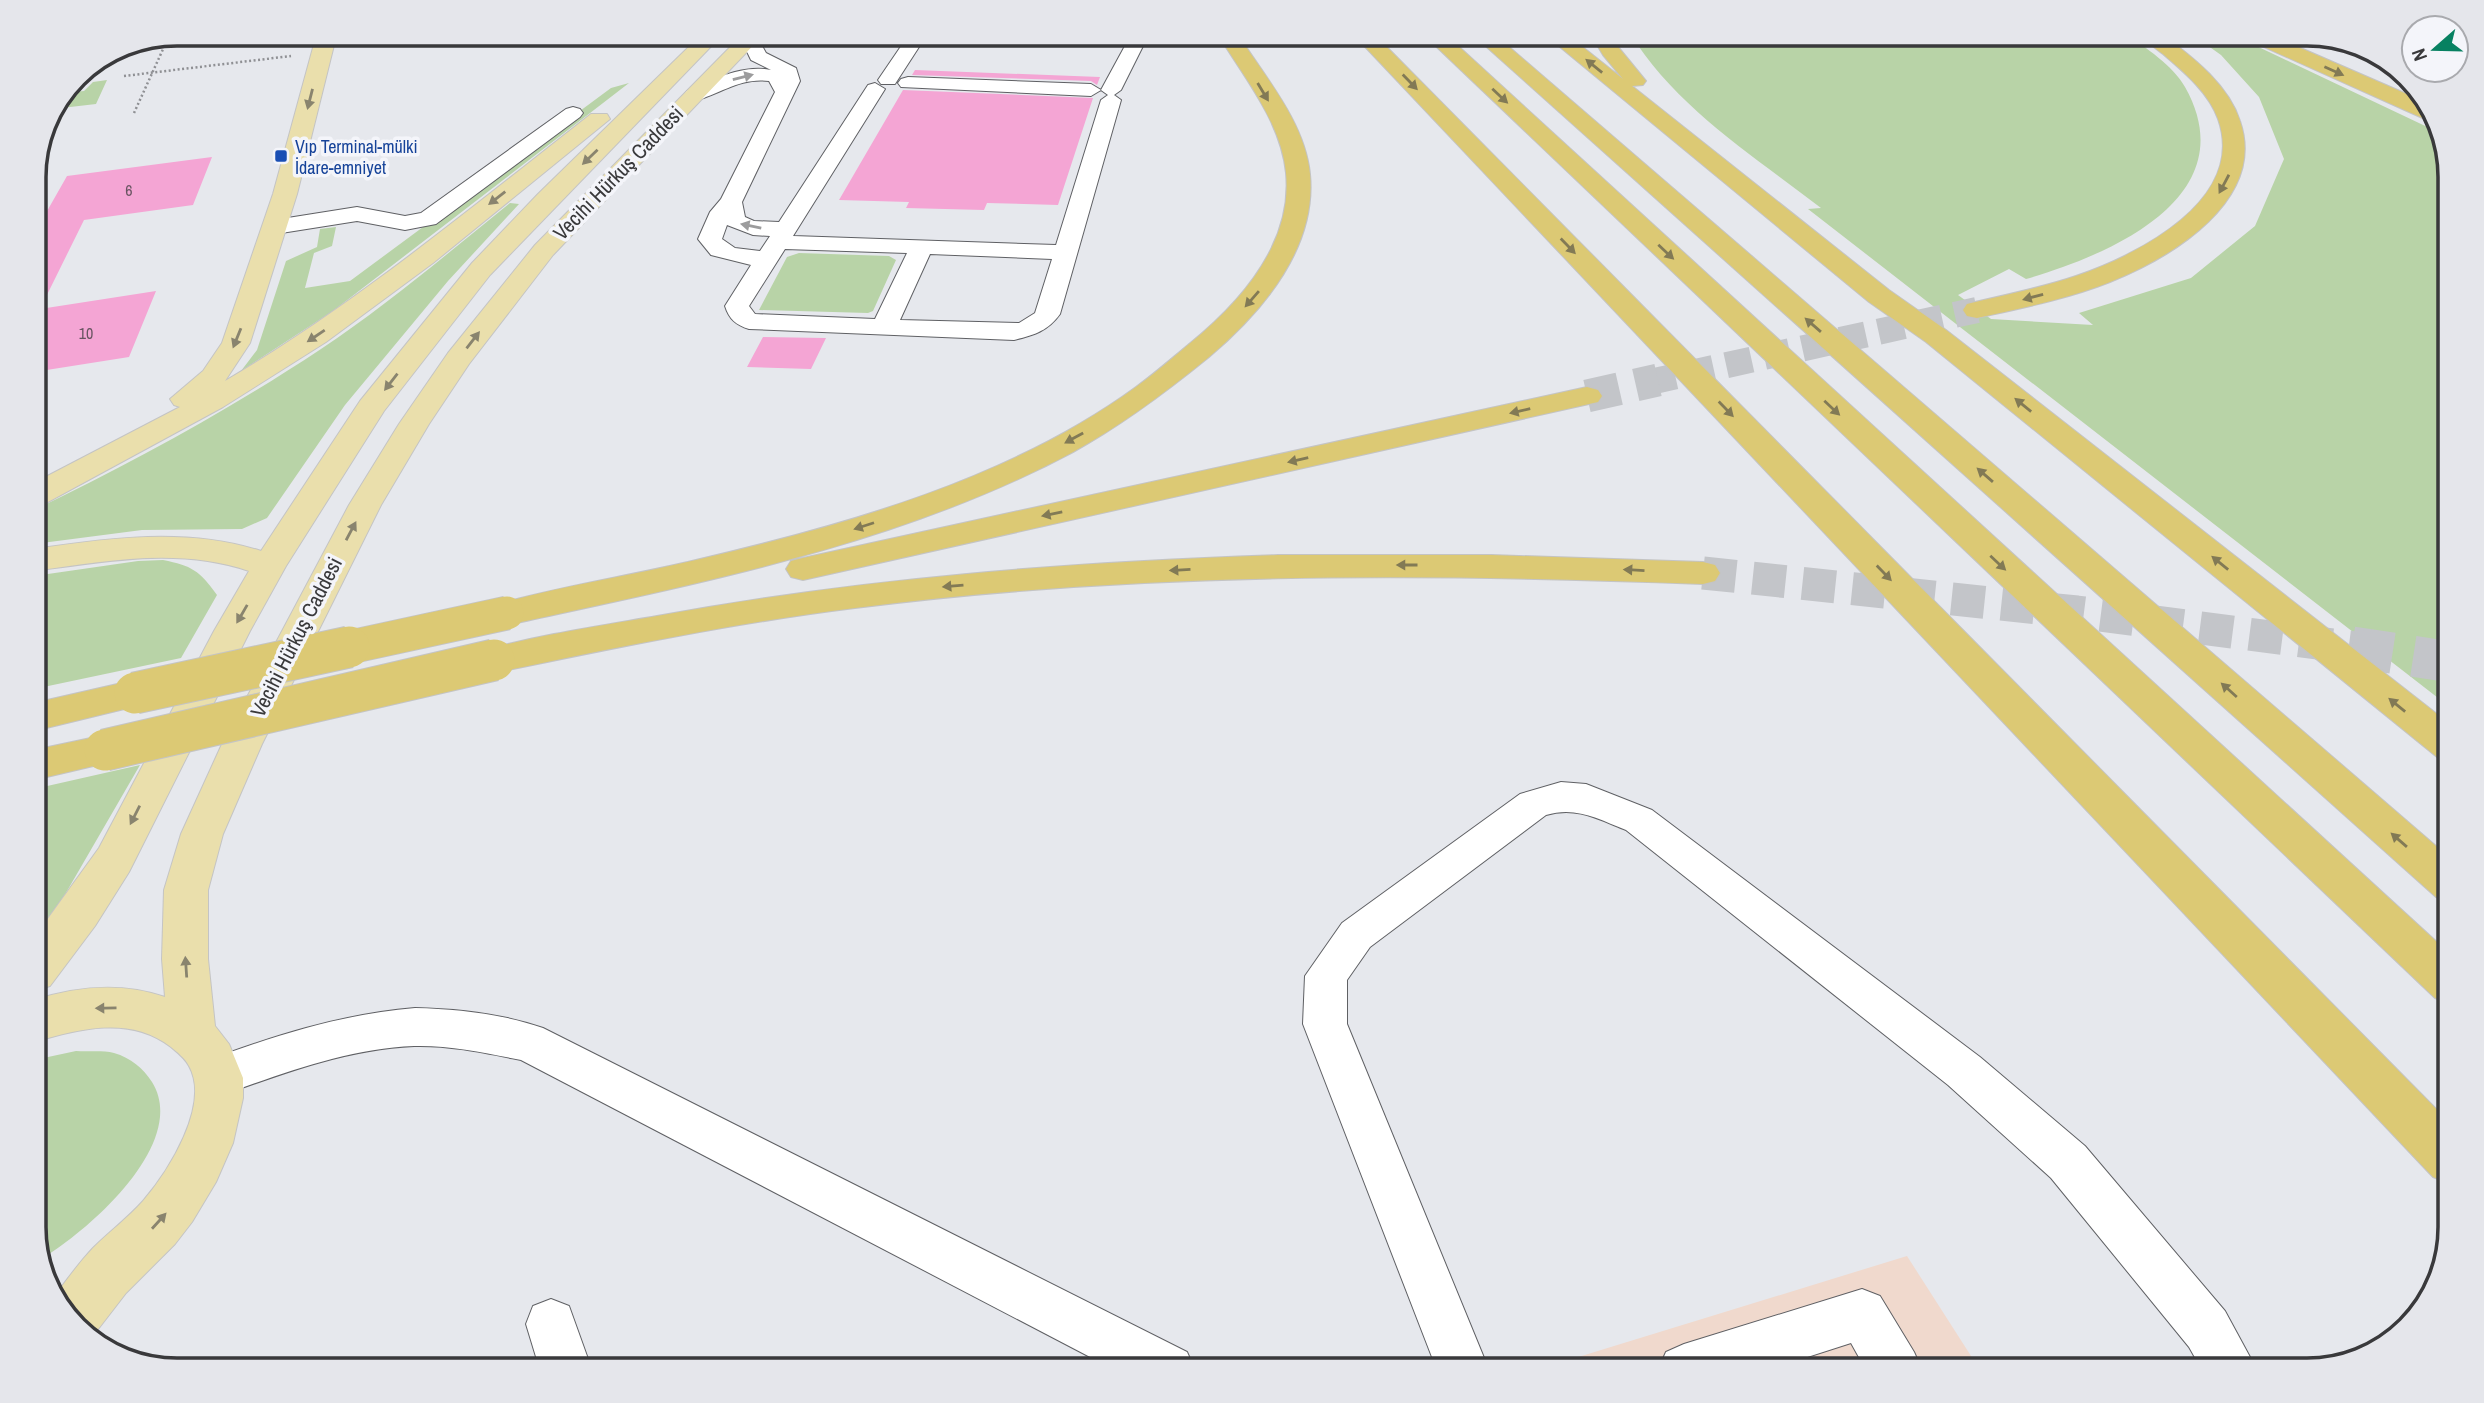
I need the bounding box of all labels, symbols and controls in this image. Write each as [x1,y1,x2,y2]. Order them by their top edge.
north arrow [2400,14,2470,84]
text: N [2405,45,2433,65]
one-way arrow [1585,59,1602,74]
one-way arrow [2324,65,2344,77]
one-way arrow [732,71,754,82]
one-way arrow [1401,73,1417,90]
one-way arrow [1256,82,1269,101]
one-way arrow [1491,88,1508,104]
one-way arrow [304,89,315,111]
street label: Vecihi Hürkuş Caddesi [546,100,690,246]
place label: Vıp Terminal-mülki İdare-emniyet [295,134,418,180]
marker: Vıp Terminal-mülki İdare-emniyet [273,148,289,164]
one-way arrow [582,148,599,164]
one-way arrow [2218,174,2229,194]
house number: 6 [125,179,133,201]
one-way arrow [488,191,506,205]
one-way arrow [740,220,762,231]
one-way arrow [1559,237,1575,254]
one-way arrow [1658,244,1675,260]
one-way arrow [1244,290,1260,308]
one-way arrow [2022,292,2044,303]
one-way arrow [1804,317,1822,333]
house number: 10 [79,322,93,344]
one-way arrow [231,327,242,348]
one-way arrow [307,329,325,343]
one-way arrow [466,331,481,349]
one-way arrow [383,372,398,390]
one-way arrow [2014,398,2032,413]
one-way arrow [1823,399,1840,415]
one-way arrow [1718,401,1734,417]
one-way arrow [1509,406,1531,417]
one-way arrow [1064,432,1083,444]
one-way arrow [1287,455,1309,466]
one-way arrow [1976,468,1993,483]
one-way arrow [1041,509,1063,520]
one-way arrow [345,521,357,541]
one-way arrow [854,521,875,532]
street label: Vecihi Hürkuş Caddesi [243,552,349,722]
one-way arrow [1989,555,2006,571]
one-way arrow [2211,555,2229,570]
one-way arrow [1396,559,1418,570]
one-way arrow [1623,564,1645,575]
one-way arrow [1876,564,1892,581]
one-way arrow [1168,565,1190,576]
one-way arrow [942,581,964,592]
one-way arrow [236,605,248,624]
one-way arrow [2220,683,2237,698]
one-way arrow [2389,697,2407,712]
one-way arrow [130,805,141,825]
one-way arrow [2391,833,2408,848]
one-way arrow [180,955,191,977]
one-way arrow [95,1003,117,1014]
one-way arrow [150,1213,166,1230]

